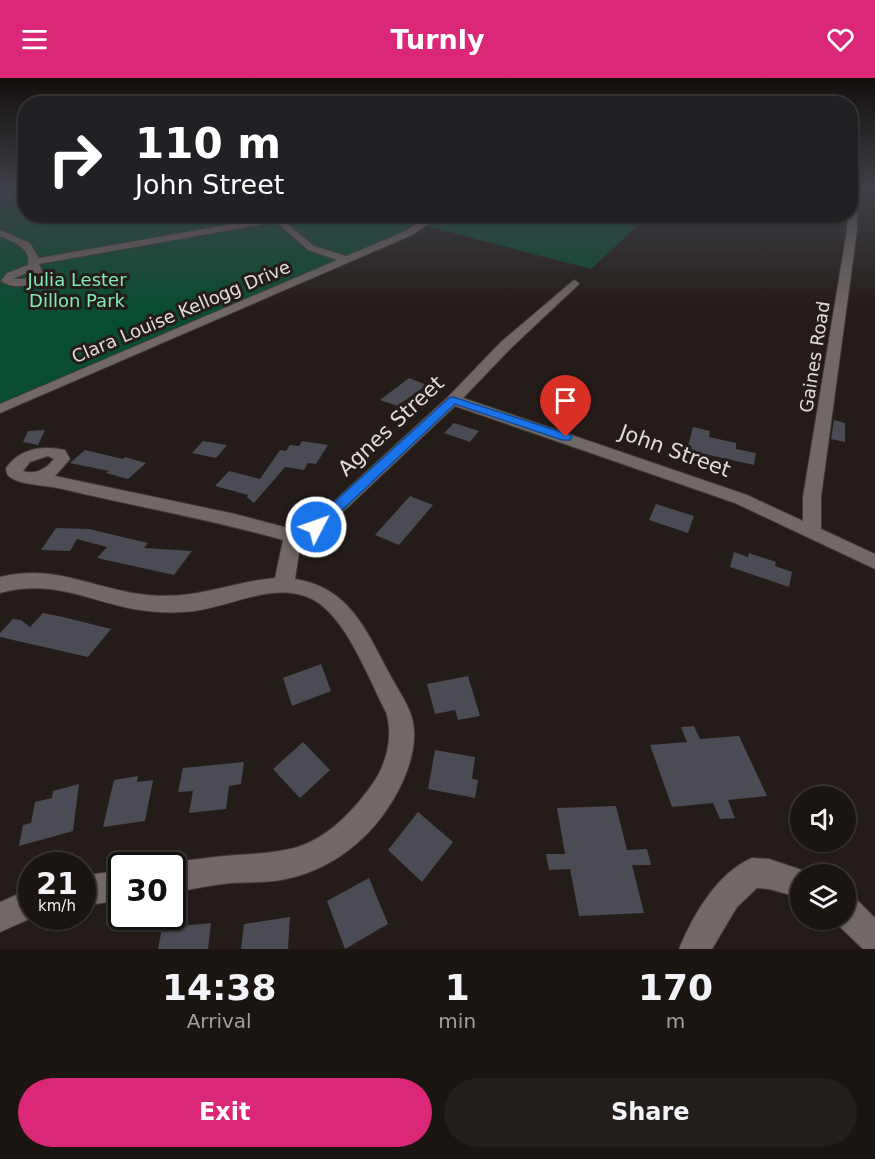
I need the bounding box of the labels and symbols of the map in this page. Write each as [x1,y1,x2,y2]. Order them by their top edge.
street label: Clara Louise Kellogg Drive [68,256,293,367]
park label: Julia Lester Dillon Park [26,269,127,311]
street label: Gaines Road [795,300,834,414]
street label: Agnes Street [333,371,449,481]
pin [540,375,591,437]
street label: John Street [614,419,734,482]
position arrow [284,495,348,559]
speed limit sign: 30 [108,852,186,930]

